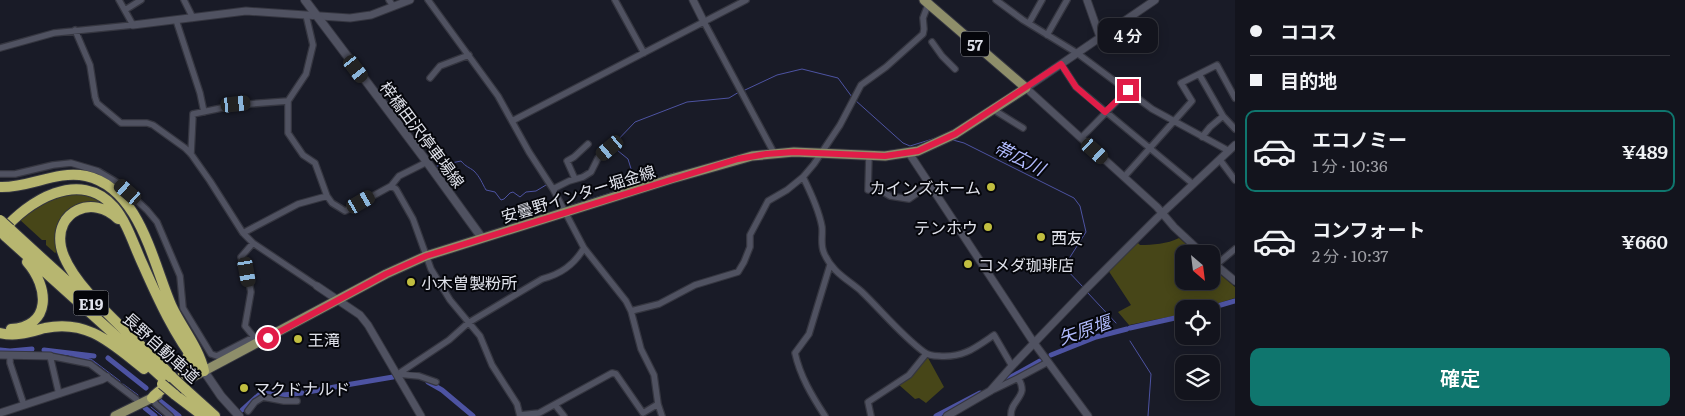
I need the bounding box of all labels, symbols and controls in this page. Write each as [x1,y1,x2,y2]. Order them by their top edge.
text: ココス [1280,17,1337,45]
callout: 4 分 [1098,18,1158,52]
text: 4 分 [1114,23,1142,47]
road number: 57 [961,32,989,56]
car [340,53,371,85]
text: 目的地 [1280,66,1337,94]
street label: 梓橋田沢停車場線 [375,76,471,192]
route end [1117,79,1139,101]
car [220,95,251,113]
text: エコノミー [1312,125,1407,153]
icon: car [1252,129,1297,174]
car [593,133,626,163]
water label: 帯広川 [990,133,1052,182]
car [1078,135,1111,167]
text: ¥489 [1622,137,1668,165]
text: 1 分 · 10:36 [1312,153,1388,177]
street label: 安曇野インター堀金線 [498,158,658,228]
place label: カインズホーム [870,175,981,199]
car [111,176,144,208]
marker: カインズホーム [985,181,997,193]
car [344,188,377,216]
place label: テンホウ [914,215,978,239]
text: コンフォート [1312,215,1425,243]
icon: car [1252,219,1297,264]
marker: テンホウ [982,221,994,233]
place label: 西友 [1051,225,1083,249]
text: ¥660 [1621,227,1668,255]
marker: 西友 [1035,231,1047,243]
text: 2 分 · 10:37 [1312,243,1388,267]
north arrow [1175,245,1220,290]
map controls [1175,245,1220,400]
place label: コメダ珈琲店 [978,252,1074,276]
car [237,256,256,288]
marker: コメダ珈琲店 [962,258,974,270]
place label: 小木曽製粉所 [421,270,517,294]
marker: 小木曽製粉所 [405,276,417,288]
road number: E19 [74,290,108,316]
button: locate [1175,300,1220,345]
street label: 長野自動車道 [118,306,206,388]
water label: 矢原堰 [1054,306,1117,351]
route start [257,327,279,349]
place label: 王滝 [308,327,340,351]
marker: 王滝 [292,333,304,345]
button: 確定 [1250,348,1670,406]
button: layers [1175,355,1220,400]
place label: マクドナルド [254,376,350,400]
marker: マクドナルド [238,382,250,394]

